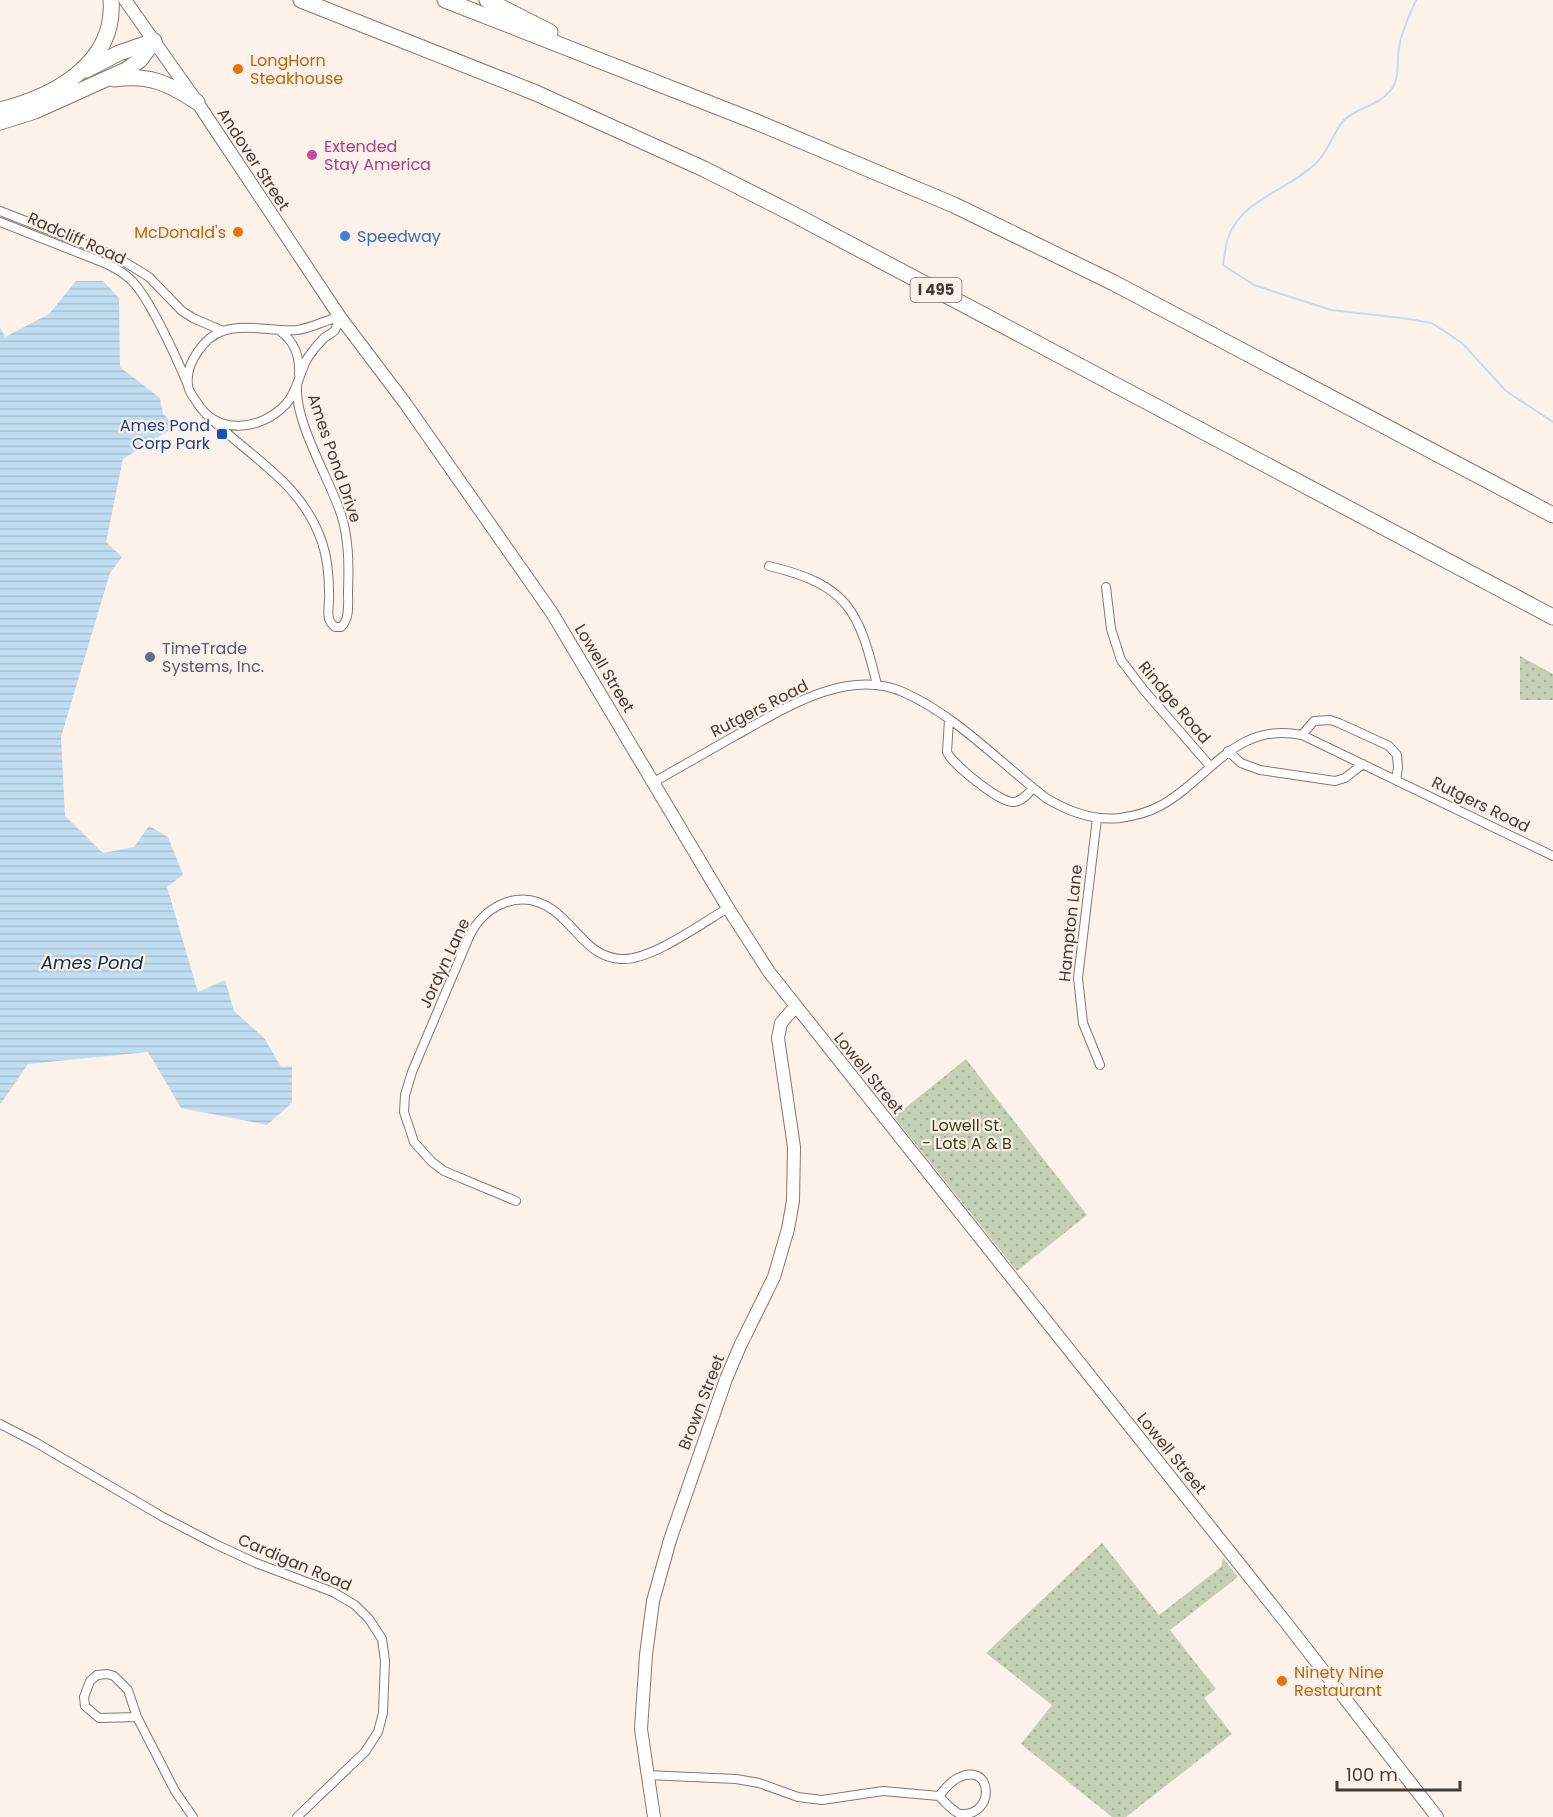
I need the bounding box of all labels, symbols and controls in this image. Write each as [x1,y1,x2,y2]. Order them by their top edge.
place label: LongHorn Steakhouse [250,49,343,90]
marker: LongHorn Steakhouse [231,62,245,76]
street label: Andover Street [212,103,295,215]
place label: Extended Stay America [324,135,431,176]
marker: Extended Stay America [305,148,319,162]
street label: Radcliff Road [24,207,130,270]
place label: McDonald's [134,221,226,244]
marker: McDonald's [231,225,245,239]
place label: Speedway [357,225,441,248]
marker: Speedway [338,229,352,243]
road number: I 495 [910,278,962,302]
street label: Ames Pond Drive [302,391,367,526]
place label: Ames Pond Corp Park [120,414,211,455]
marker: Ames Pond Corp Park [215,427,229,441]
street label: Lowell Street [569,620,640,717]
place label: TimeTrade Systems, Inc. [162,637,264,678]
marker: TimeTrade Systems, Inc. [143,650,157,664]
street label: Rindge Road [1133,656,1216,749]
street label: Rutgers Road [706,674,812,743]
street label: Rutgers Road [1428,771,1534,838]
street label: Hampton Lane [1053,863,1088,983]
street label: Jordyn Lane [414,914,475,1012]
water label: Ames Pond [40,950,144,975]
street label: Lowell Street [828,1028,909,1119]
park label: Lowell St. - Lots A & B [922,1114,1012,1155]
street label: Brown Street [673,1351,730,1453]
street label: Lowell Street [1131,1408,1212,1499]
street label: Cardigan Road [234,1528,355,1597]
place label: Ninety Nine Restaurant [1294,1661,1384,1702]
marker: Ninety Nine Restaurant [1275,1674,1289,1688]
scale bar [1337,1754,1460,1792]
text: 100 m [1346,1762,1398,1787]

